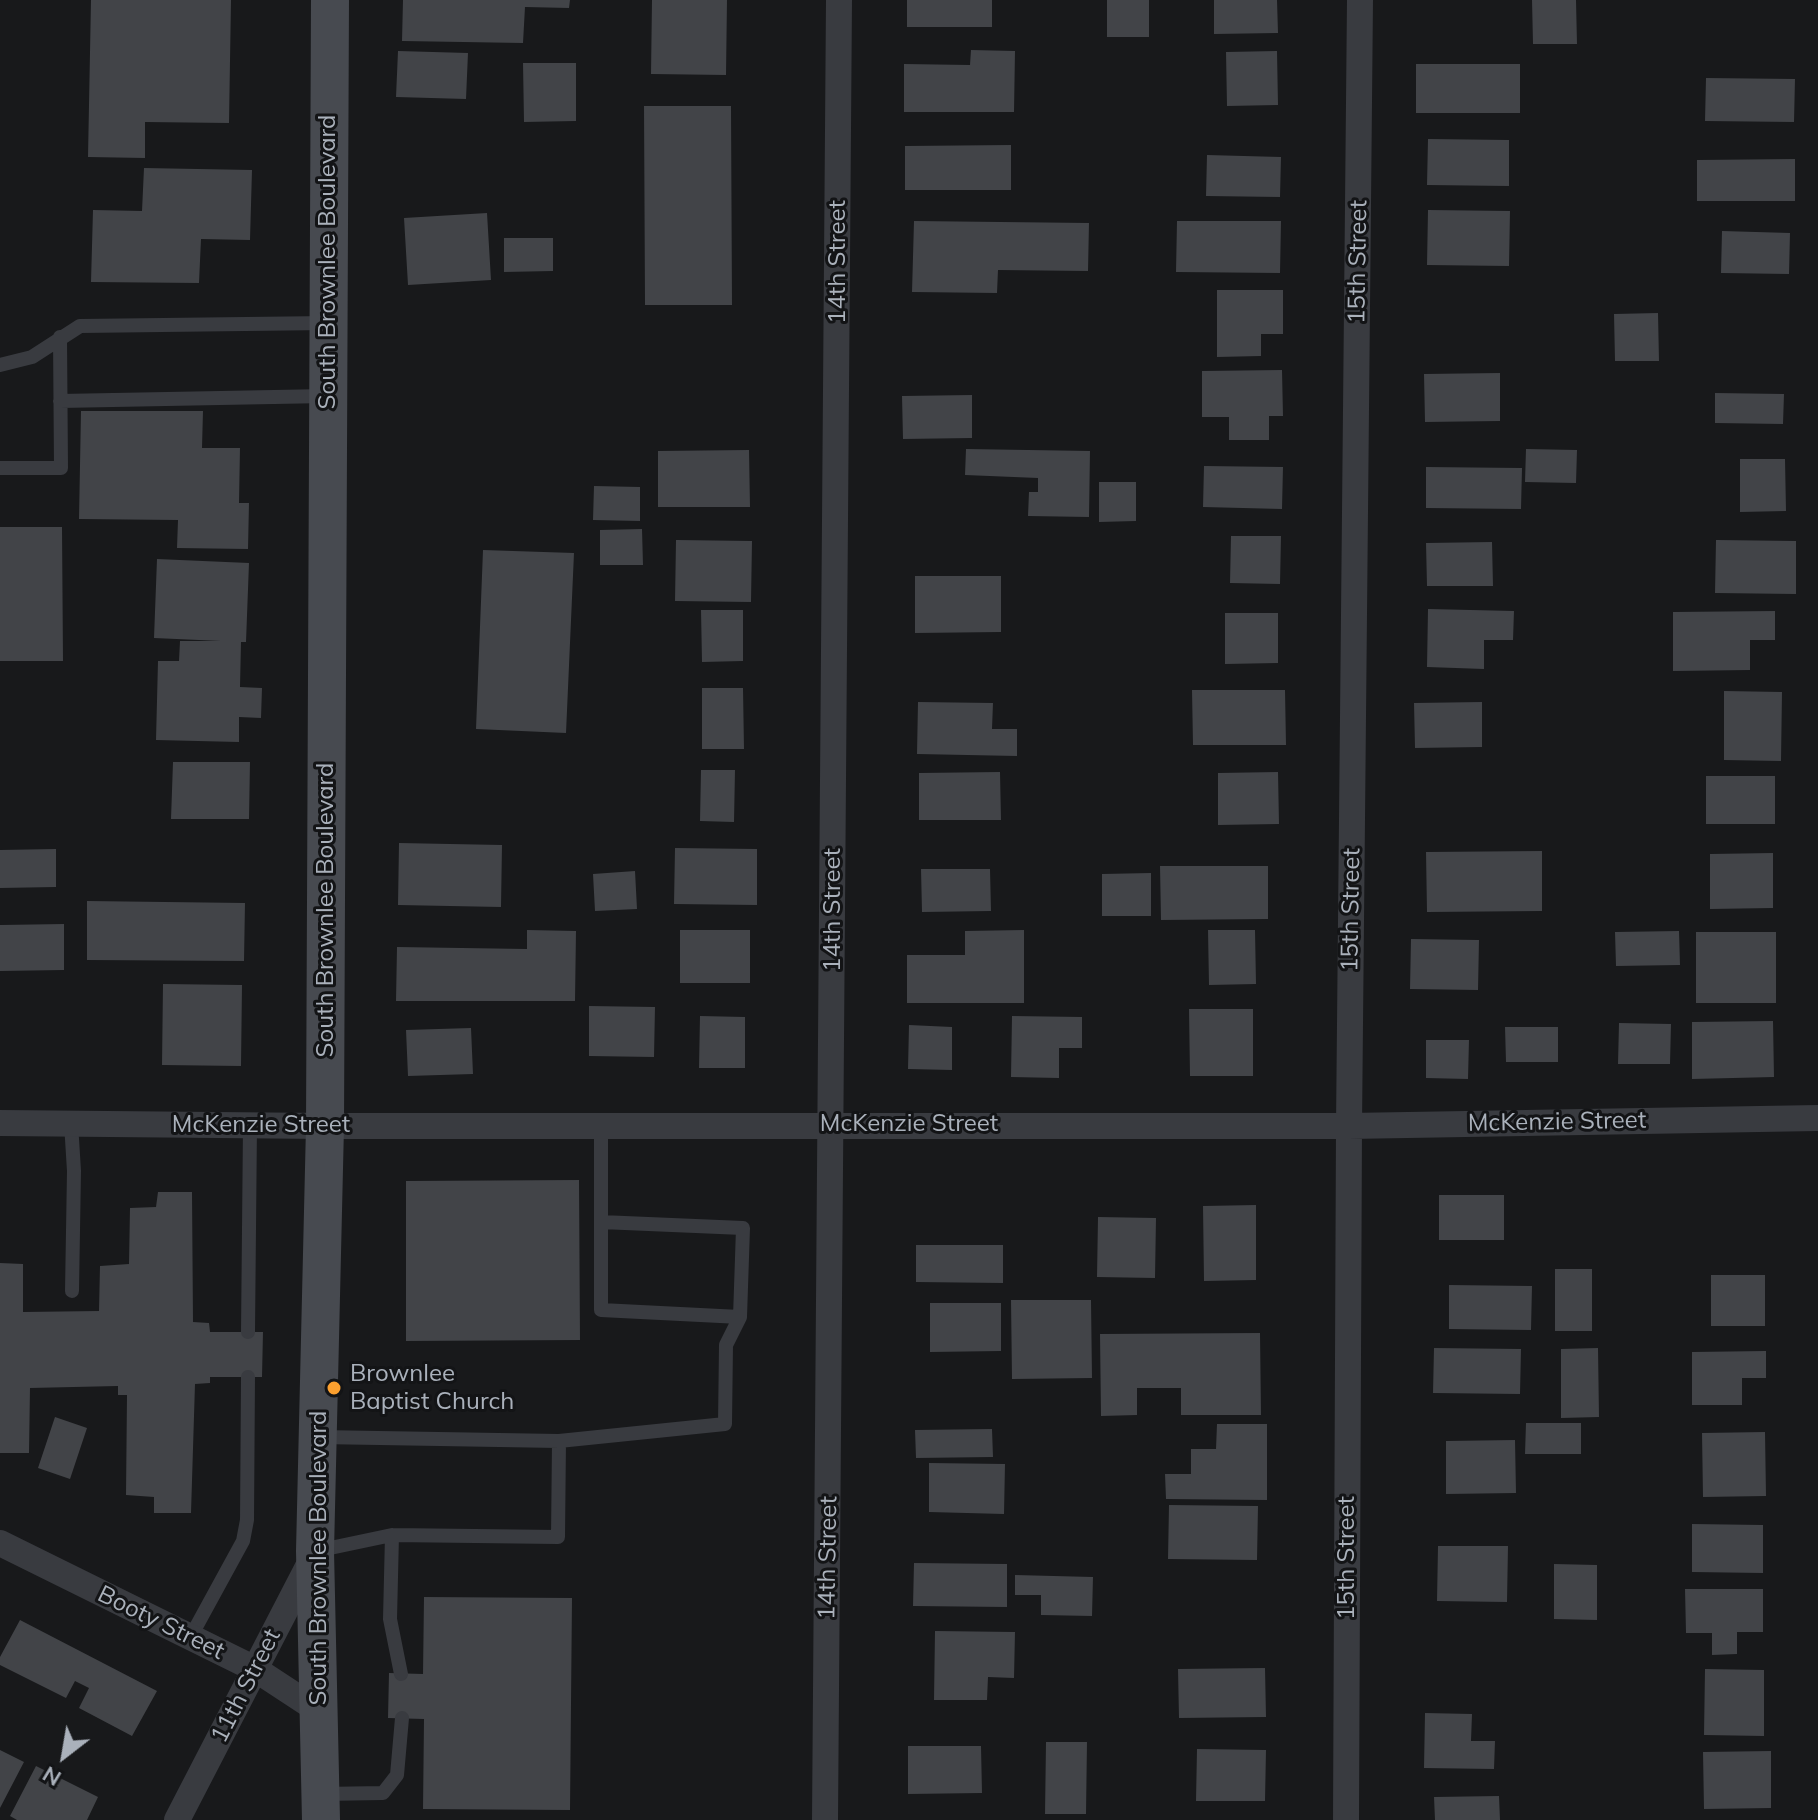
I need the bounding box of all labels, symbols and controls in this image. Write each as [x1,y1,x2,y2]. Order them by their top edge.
street label: South Brownlee Boulevard [314,115,342,409]
street label: 14th Street [824,200,852,324]
street label: 15th Street [1343,200,1373,324]
street label: South Brownlee Boulevard [312,763,340,1057]
street label: 14th Street [819,848,847,972]
street label: 15th Street [1336,848,1366,972]
street label: McKenzie Street [1468,1106,1646,1138]
street label: McKenzie Street [820,1110,998,1138]
street label: McKenzie Street [172,1111,350,1139]
place label: Brownlee Baptist Church [350,1360,514,1416]
marker: Brownlee Baptist Church [325,1379,343,1397]
street label: South Brownlee Boulevard [305,1411,333,1705]
street label: 14th Street [813,1496,843,1620]
street label: 15th Street [1333,1496,1361,1620]
street label: Booty Street [93,1580,229,1666]
street label: 11th Street [205,1624,287,1748]
north arrow [24,1716,104,1796]
text: N [37,1760,66,1793]

